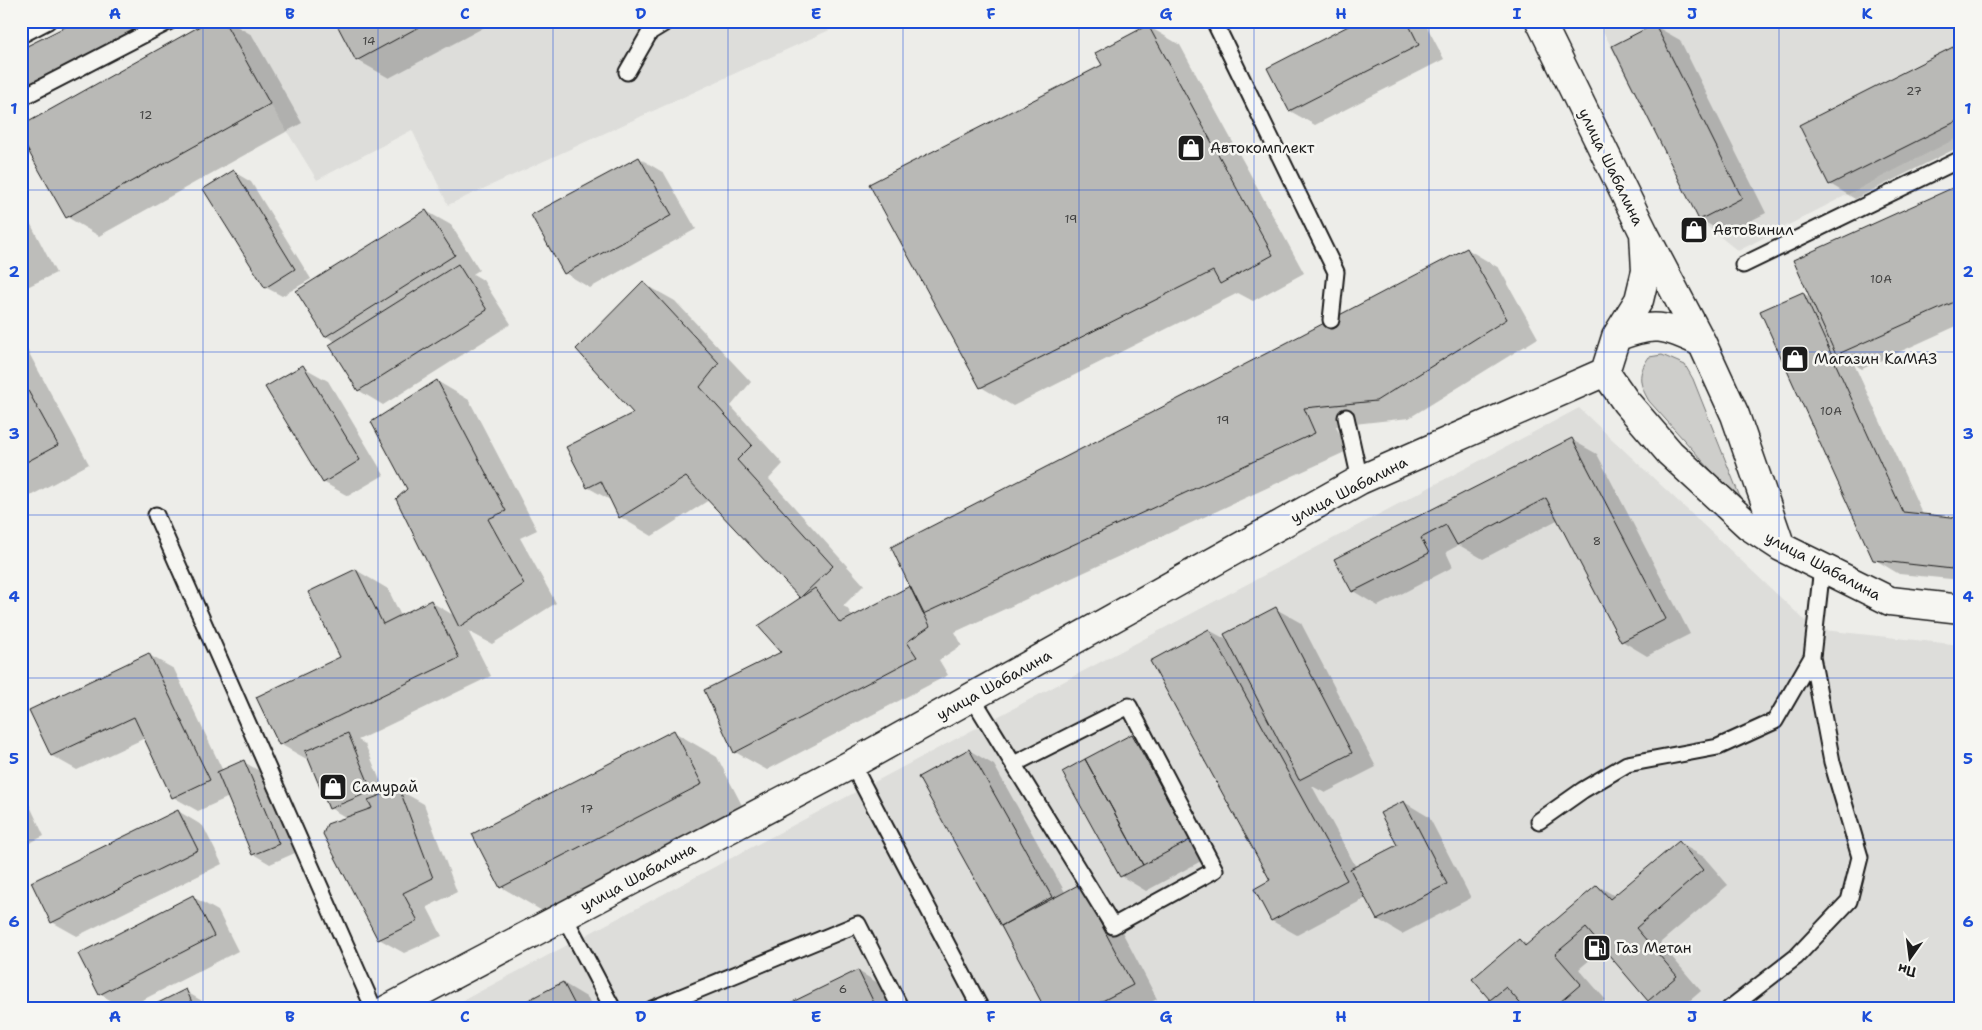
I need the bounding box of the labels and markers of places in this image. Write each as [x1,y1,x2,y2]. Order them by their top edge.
shop icon: Автокомплект [1176,133,1206,163]
place label: Автокомплект [1210,138,1315,158]
shop icon: АвтоВинил [1679,215,1709,245]
place label: АвтоВинил [1713,220,1794,240]
shop icon: Магазин КаМАЗ [1780,344,1810,374]
place label: Магазин КаМАЗ [1814,349,1937,369]
shop icon: Самурай [318,772,348,802]
place label: Самурай [352,777,418,797]
fuel station icon: Газ Метан [1582,933,1612,963]
place label: Газ Метан [1616,938,1692,958]

